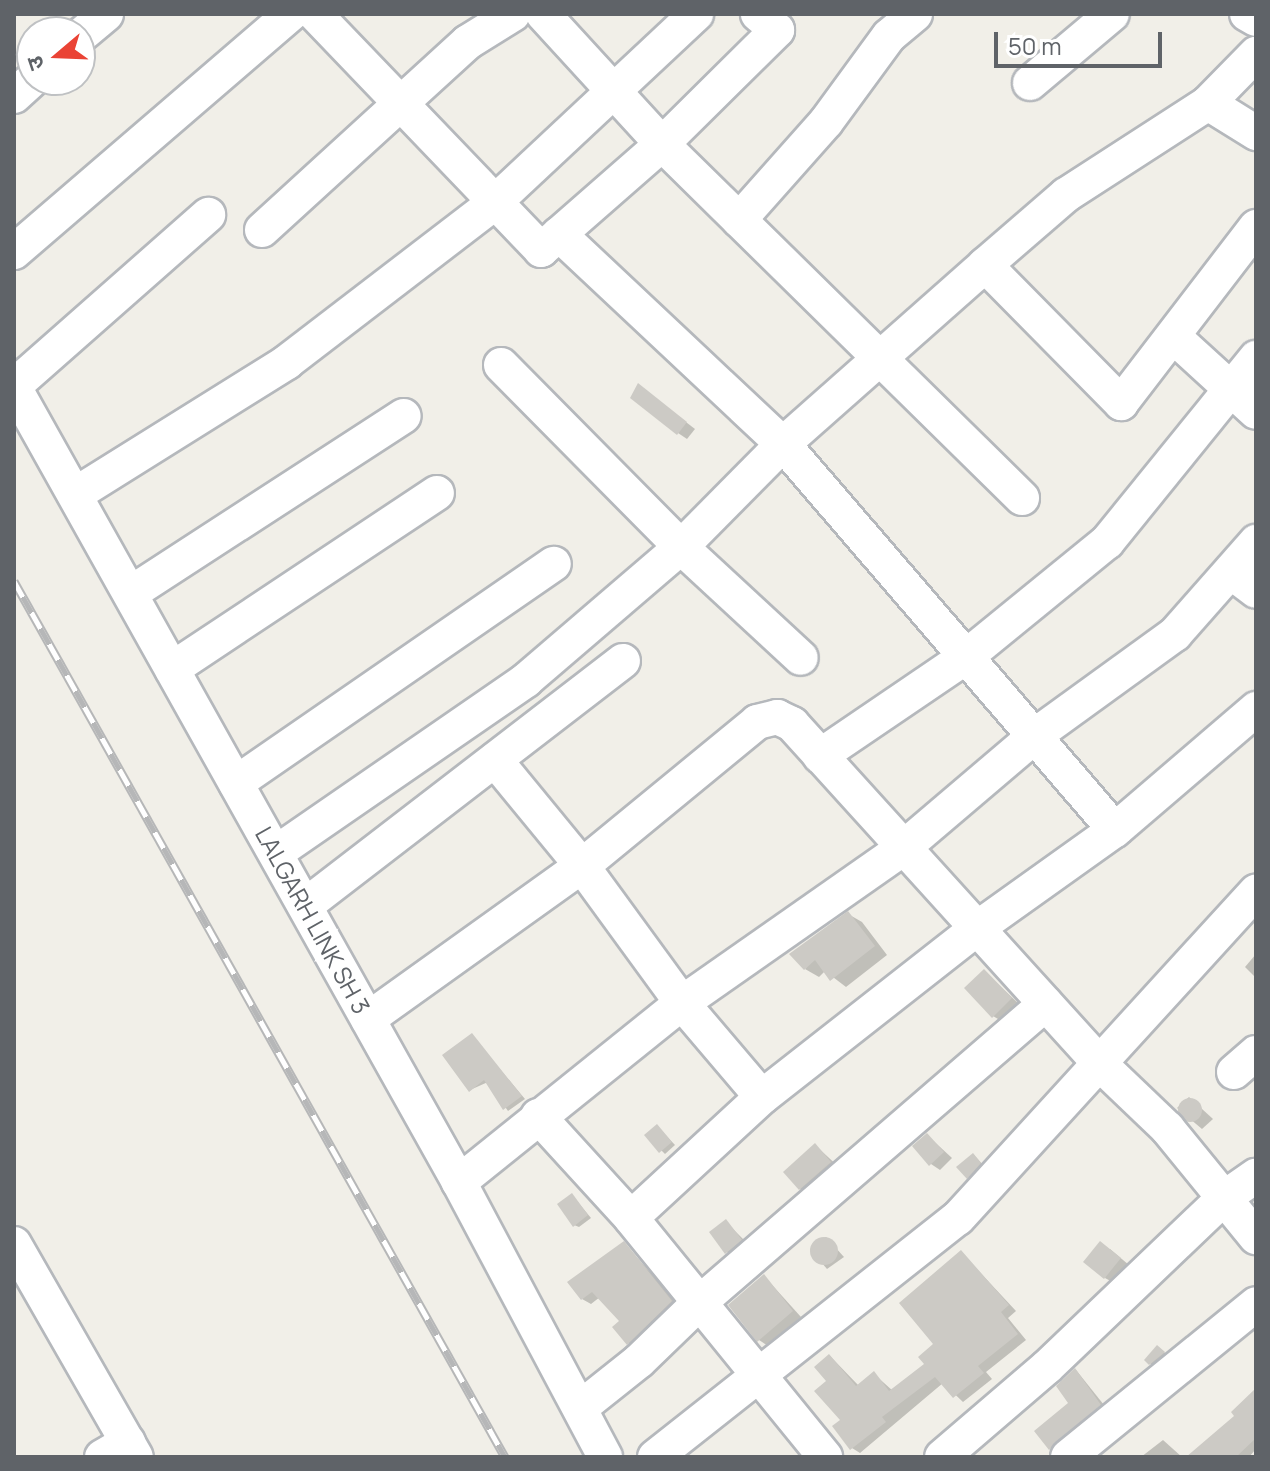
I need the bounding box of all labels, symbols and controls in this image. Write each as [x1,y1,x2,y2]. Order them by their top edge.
north arrow [16,16,96,96]
scale bar [998,16,1166,66]
text: 50 m [1008,29,1062,62]
text: उ [19,52,51,74]
street label: LALGARH LINK SH 3 [250,821,376,1019]

